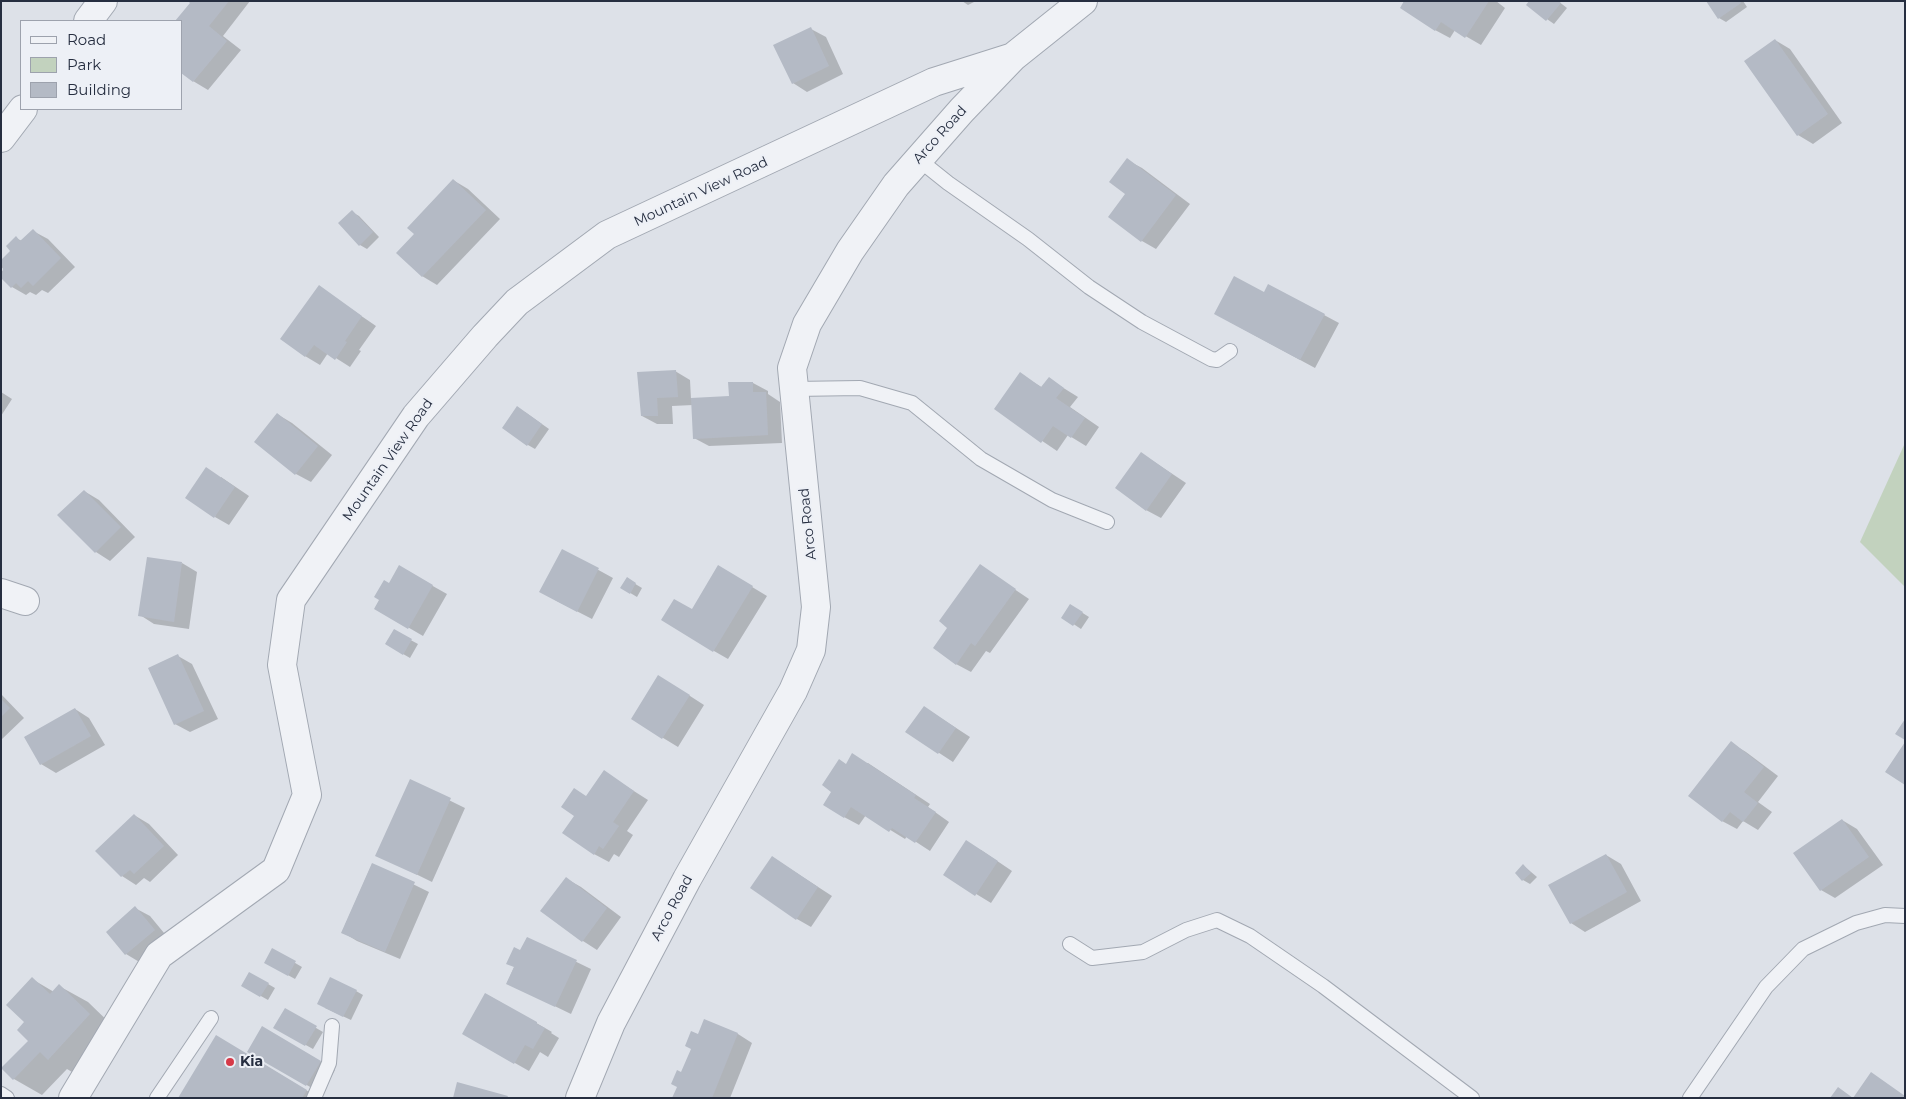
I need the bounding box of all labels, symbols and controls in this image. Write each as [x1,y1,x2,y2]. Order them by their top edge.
legend [20,20,182,110]
text: Road [67,30,106,49]
text: Park [67,55,101,74]
text: Building [67,80,131,99]
street label: Arco Road [910,103,970,167]
street label: Mountain View Road [631,154,771,230]
street label: Mountain View Road [339,395,437,525]
street label: Arco Road [796,487,820,561]
street label: Arco Road [648,872,696,944]
place label: Kia [240,1054,263,1070]
marker: Kia [224,1056,236,1068]

